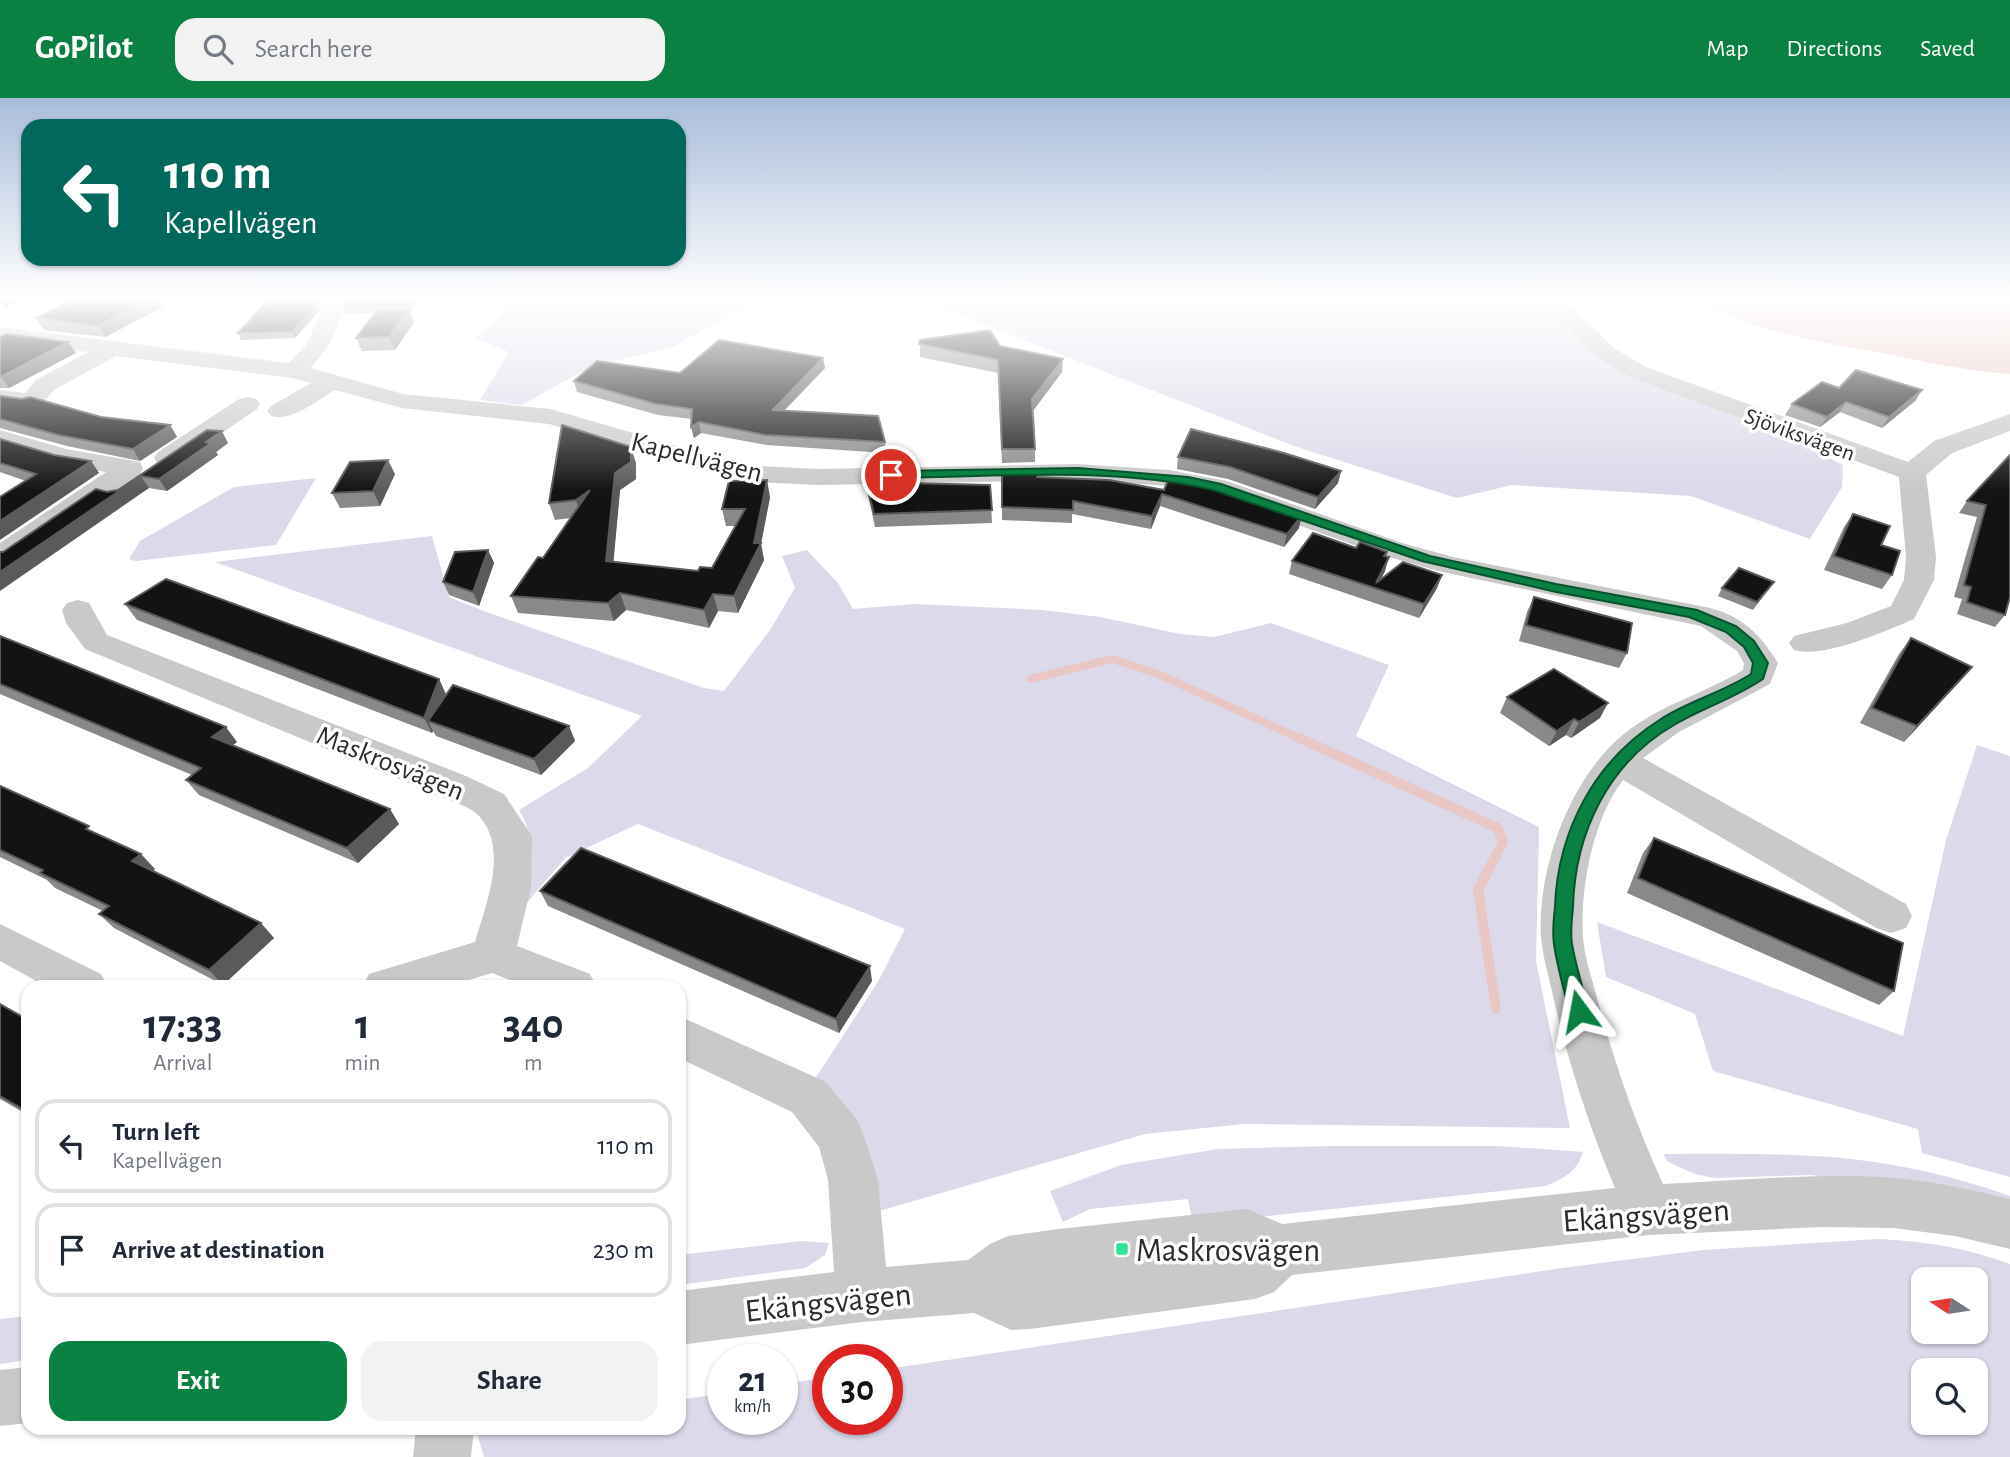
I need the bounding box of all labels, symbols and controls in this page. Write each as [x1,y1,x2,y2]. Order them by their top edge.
search box [175,18,665,81]
icon: search [199,30,237,68]
text: GoPilot [35,32,133,65]
text: Search here [255,36,372,62]
text: Map [1706,37,1748,61]
text: Directions [1786,37,1882,61]
text: Saved [1920,37,1975,61]
icon: left [49,147,140,238]
text: 110 m [164,149,272,198]
text: Kapellvägen [164,207,317,239]
street label: Sjöviksvägen [1741,405,1858,466]
street label: Kapellvägen [628,428,765,488]
pin [861,445,921,505]
icon: arrive [872,456,910,494]
street label: Maskrosvägen [313,722,468,806]
position arrow [1542,974,1616,1048]
text: 17:33 [143,1004,222,1046]
text: 1 [355,1004,370,1046]
text: 340 [503,1004,564,1046]
text: Arrival [153,1052,212,1075]
text: min [345,1052,380,1075]
text: m [524,1052,542,1075]
text: Turn left [112,1119,200,1145]
icon: left [53,1127,91,1165]
text: 110 m [597,1133,654,1159]
text: Kapellvägen [112,1150,222,1173]
street label: Ekängsvägen [1561,1194,1731,1239]
icon: arrive [53,1231,91,1269]
place label: Maskrosvägen [1136,1235,1320,1268]
text: Arrive at destination [112,1237,325,1263]
text: 230 m [593,1237,654,1263]
marker: Maskrosvägen [1114,1241,1130,1257]
north arrow [1911,1267,1988,1344]
map controls [1911,1267,1988,1435]
street label: Ekängsvägen [743,1278,913,1329]
button: Exit [49,1341,347,1421]
button: Share [361,1341,658,1421]
speed limit sign: 30 [812,1344,903,1435]
button: search [1911,1358,1988,1435]
text: 21 [738,1363,767,1398]
text: km/h [734,1398,771,1416]

